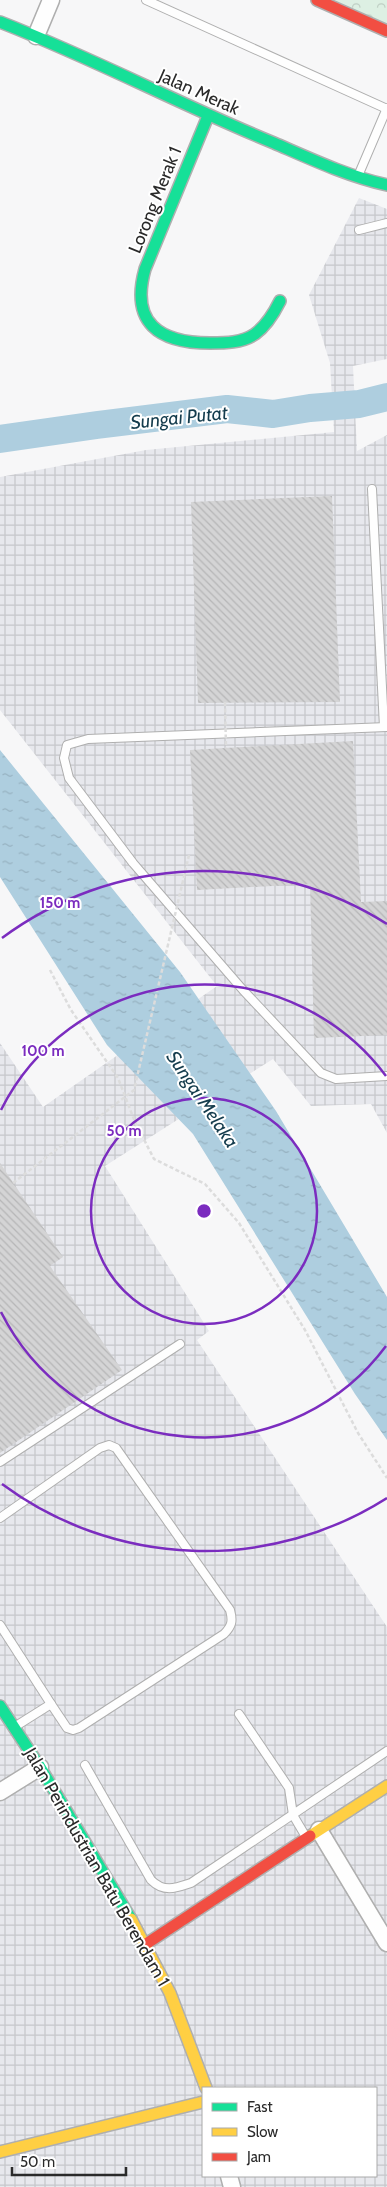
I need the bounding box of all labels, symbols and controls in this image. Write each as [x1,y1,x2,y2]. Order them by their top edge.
street label: Jalan Merak [154,64,244,120]
street label: Lorong Merak 1 [124,144,186,256]
water label: Sungai Putat [129,401,230,434]
text: 150 m [40,894,80,912]
text: 100 m [21,1042,65,1060]
water label: Sungai Melaka [162,1046,243,1152]
text: 50 m [106,1122,142,1140]
centre of rings [195,1202,213,1220]
street label: Jalan Perindustrian Batu Berendam 1 [19,1743,174,1990]
legend [202,2087,377,2177]
text: Fast [247,2098,272,2116]
text: Slow [247,2123,278,2141]
scale bar [12,2144,126,2176]
text: Jam [246,2148,271,2166]
text: 50 m [20,2153,55,2171]

